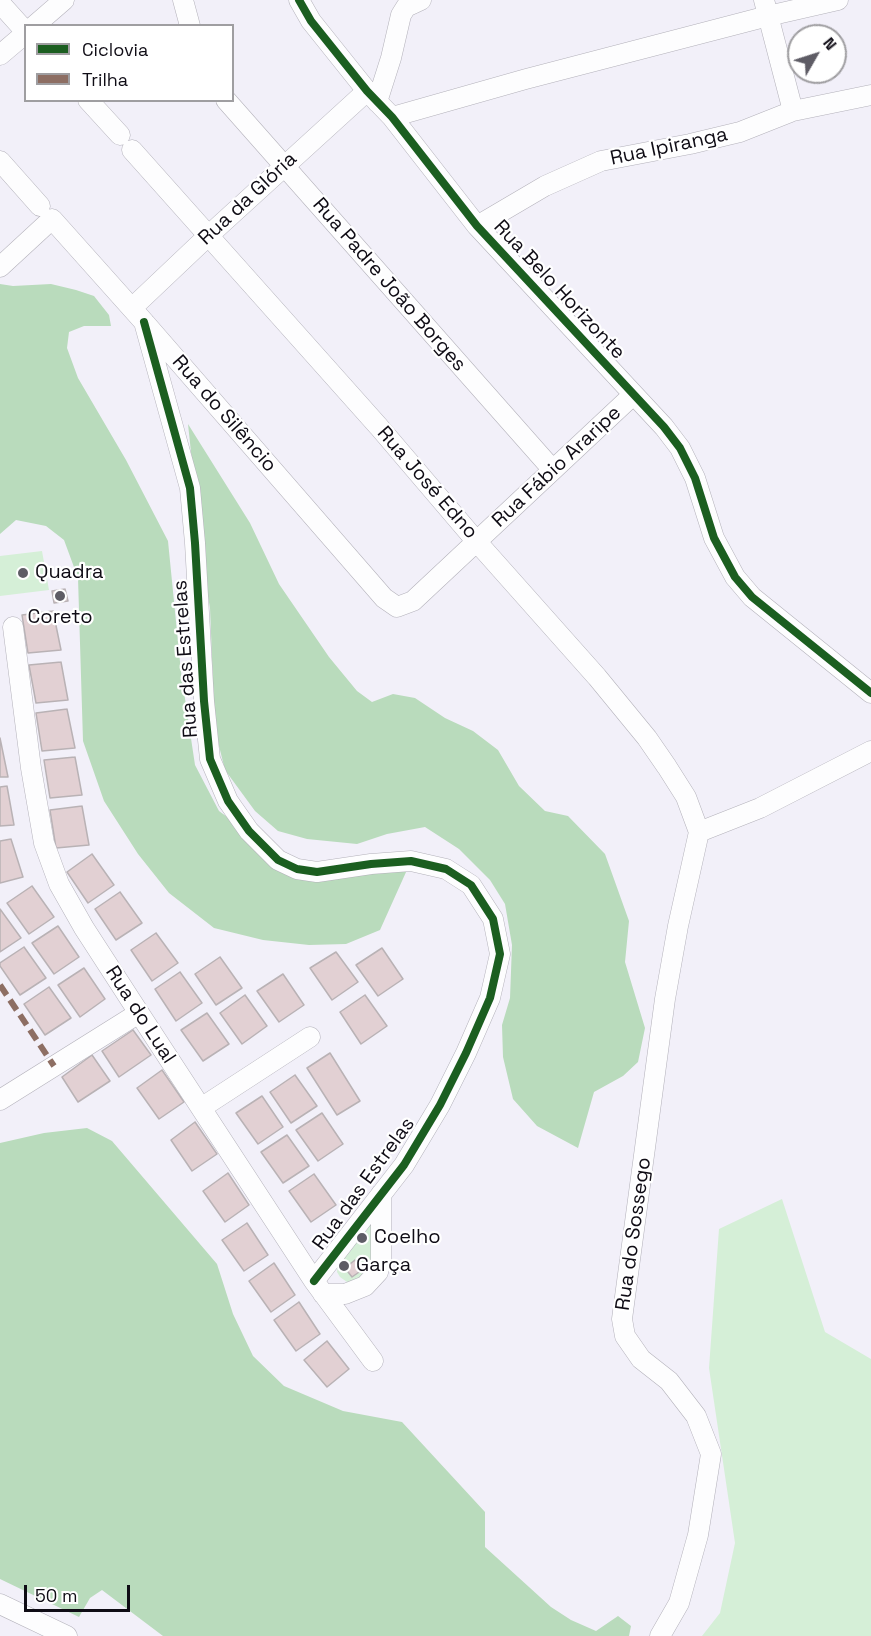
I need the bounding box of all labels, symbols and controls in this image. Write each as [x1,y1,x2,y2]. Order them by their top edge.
legend [24,24,234,102]
north arrow [787,24,847,84]
text: N [818,33,841,54]
text: Ciclovia [82,38,148,61]
text: Trilha [82,68,128,91]
street label: Rua Ipiranga [608,123,730,171]
street label: Rua da Glória [194,147,302,251]
street label: Rua Padre João Borges [307,193,471,377]
street label: Rua Belo Horizonte [488,215,630,365]
street label: Rua do Silêncio [167,351,281,477]
street label: Rua Fábio Araripe [488,401,626,533]
street label: Rua José Edno [372,422,482,544]
place label: Quadra [35,561,103,585]
marker: Quadra [16,566,30,580]
street label: Rua das Estrelas [169,579,203,739]
marker: Coreto [53,589,67,603]
place label: Coreto [27,606,93,630]
street label: Rua do Lual [100,962,180,1068]
street label: Rua das Estrelas [308,1113,420,1255]
street label: Rua do Sossego [611,1156,657,1312]
place label: Coelho [374,1226,441,1250]
marker: Coelho [355,1231,369,1245]
place label: Garça [356,1254,411,1278]
marker: Garça [337,1259,351,1273]
scale bar [27,1573,134,1611]
text: 50 m [35,1584,77,1607]

